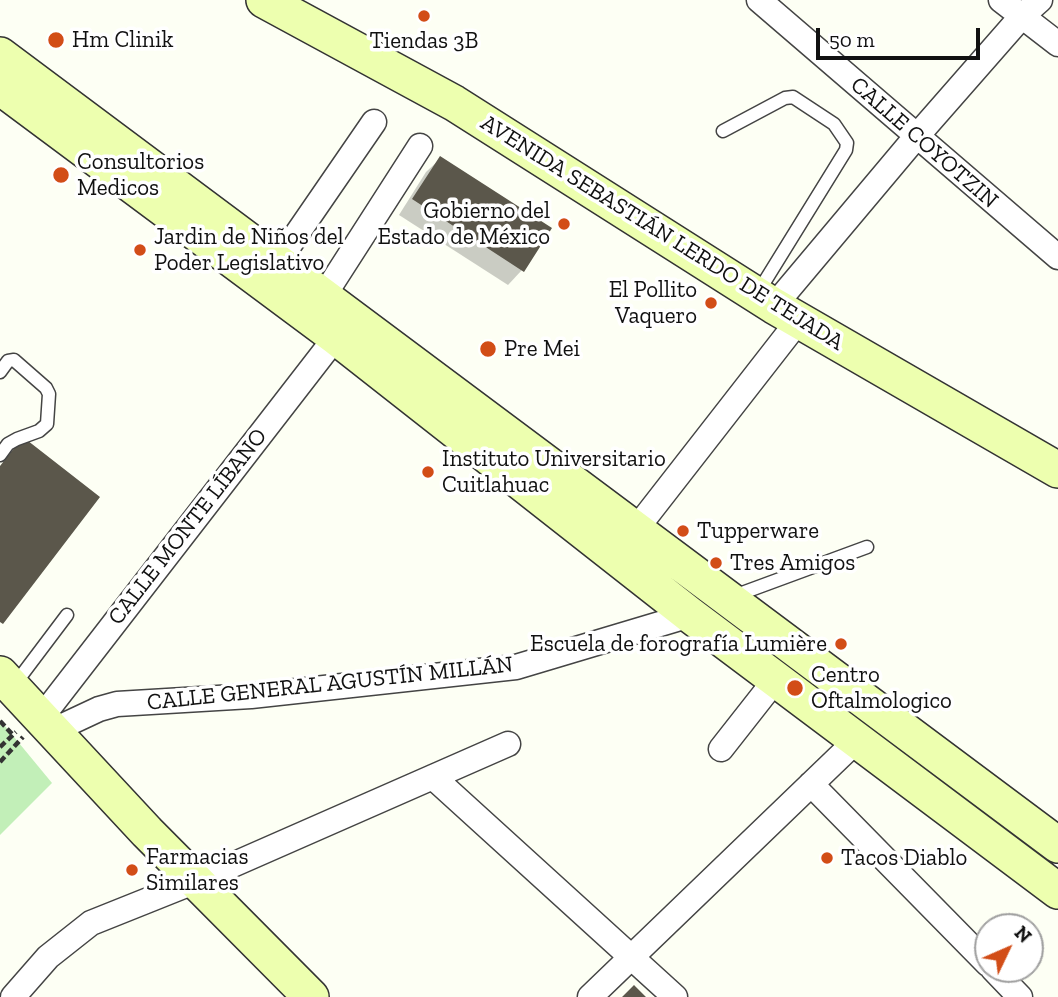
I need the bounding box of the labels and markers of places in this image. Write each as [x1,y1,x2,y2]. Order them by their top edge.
marker: Tiendas 3B [416,8,432,24]
place label: Hm Clinik [72,26,173,54]
place label: Tiendas 3B [370,27,478,55]
marker: Hm Clinik [46,30,66,50]
place label: Consultorios Medicos [77,148,204,202]
marker: Consultorios Medicos [51,165,71,185]
place label: Gobierno del Estado de México [377,197,550,251]
marker: Gobierno del Estado de México [556,216,572,232]
place label: Jardin de Niños del Poder Legislativo [154,223,344,277]
marker: Jardin de Niños del Poder Legislativo [132,242,148,258]
place label: El Pollito Vaquero [609,276,697,330]
marker: El Pollito Vaquero [703,295,719,311]
place label: Pre Mei [504,335,580,363]
marker: Pre Mei [478,339,498,359]
place label: Instituto Universitario Cuitlahuac [442,445,666,499]
marker: Instituto Universitario Cuitlahuac [420,464,436,480]
place label: Tupperware [697,517,819,545]
marker: Tupperware [675,523,691,539]
place label: Tres Amigos [730,549,855,577]
marker: Tres Amigos [708,555,724,571]
place label: Escuela de forografía Lumière [530,630,827,658]
marker: Escuela de forografía Lumière [833,636,849,652]
place label: Centro Oftalmologico [811,661,952,715]
marker: Centro Oftalmologico [785,678,805,698]
place label: Farmacias Similares [146,843,249,897]
place label: Tacos Diablo [841,844,967,872]
marker: Tacos Diablo [819,850,835,866]
marker: Farmacias Similares [124,862,140,878]

